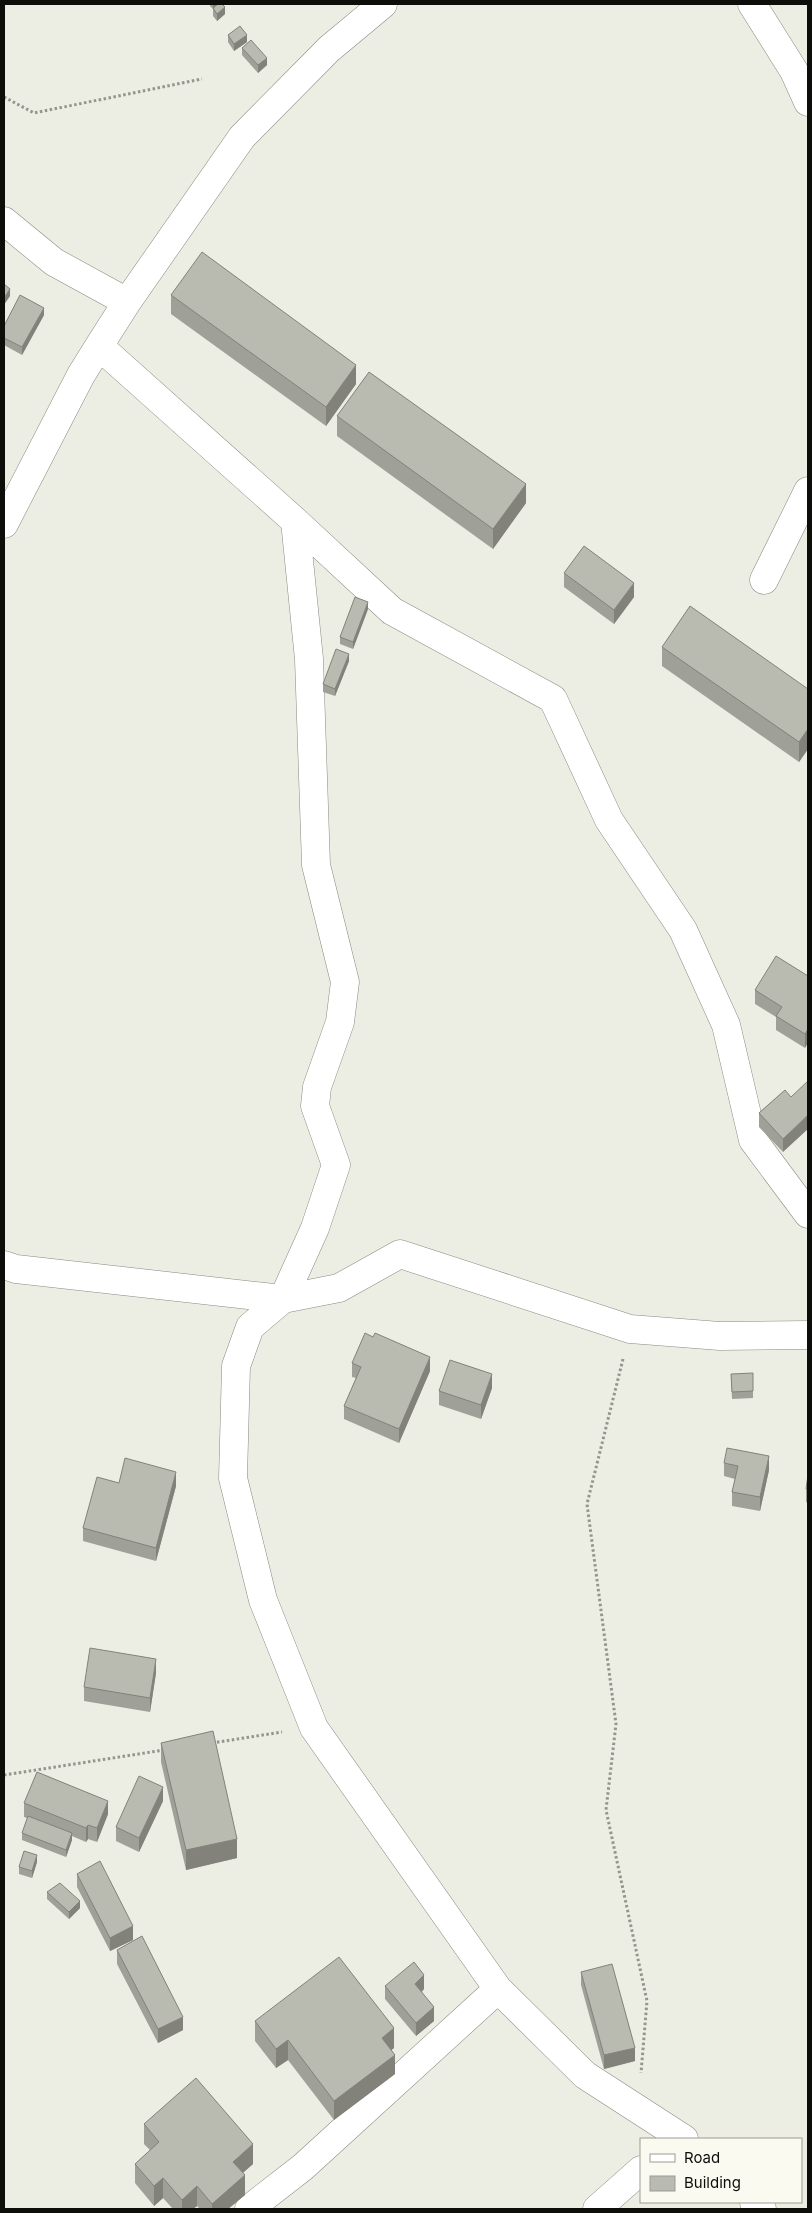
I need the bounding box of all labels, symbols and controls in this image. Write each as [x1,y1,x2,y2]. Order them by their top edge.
legend [640,2138,802,2203]
text: Road [684,2148,720,2167]
text: Building [684,2173,741,2192]

